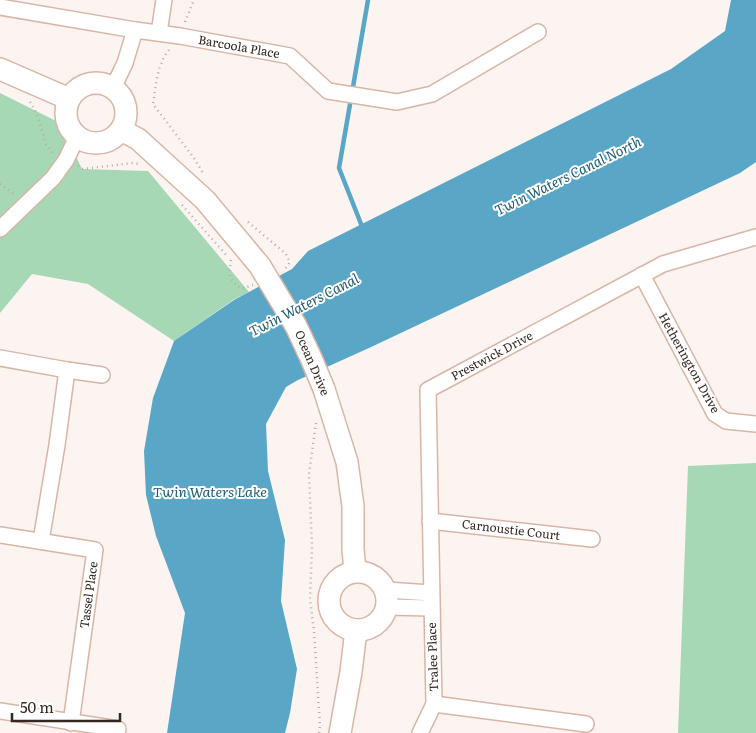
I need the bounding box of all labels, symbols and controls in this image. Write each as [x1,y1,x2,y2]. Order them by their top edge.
street label: Barcoola Place [197,30,281,62]
water label: Twin Waters Canal North [491,131,645,219]
water label: Twin Waters Canal [245,268,362,340]
street label: Hetherington Drive [655,309,725,416]
street label: Prestwick Drive [447,326,536,384]
street label: Ocean Drive [291,327,335,398]
water label: Twin Waters Lake [153,481,267,501]
street label: Carnoustie Court [461,514,562,544]
street label: Tassel Place [74,560,102,630]
street label: Tralee Place [422,622,442,692]
scale bar [12,690,120,722]
text: 50 m [20,695,54,718]

